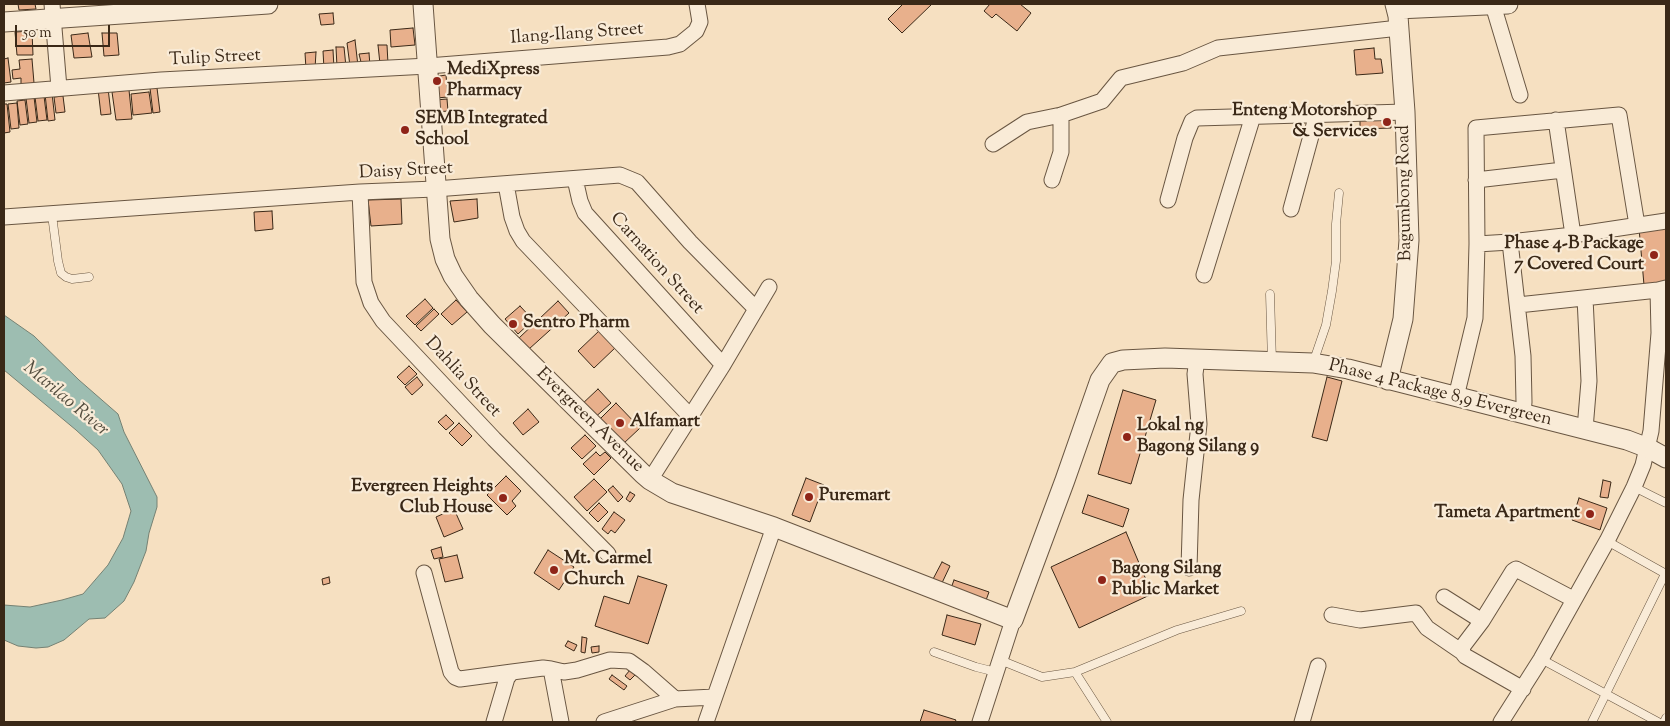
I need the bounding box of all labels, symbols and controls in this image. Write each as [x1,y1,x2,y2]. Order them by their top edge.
scale bar [18,15,112,47]
street label: Ilang-Ilang Street [510,20,644,50]
text: 50 m [23,23,52,44]
street label: Tulip Street [169,46,261,72]
place label: MediXpress Pharmacy [447,60,540,102]
marker: MediXpress Pharmacy [431,75,443,87]
place label: Enteng Motorshop & Services [1232,101,1377,144]
place label: SEMB Integrated School [415,109,548,152]
marker: Enteng Motorshop & Services [1381,116,1393,128]
marker: SEMB Integrated School [399,124,411,136]
street label: Bagumbong Road [1394,125,1418,261]
street label: Daisy Street [358,159,454,185]
street label: Carnation Street [605,209,707,319]
place label: Phase 4-B Package 7 Covered Court [1505,234,1644,276]
marker: Phase 4-B Package 7 Covered Court [1648,249,1660,261]
place label: Sentro Pharm [523,313,630,335]
marker: Sentro Pharm [507,318,519,330]
street label: Dahlia Street [419,333,505,423]
street label: Phase 4 Package 8,9 Evergreen [1326,356,1554,432]
water label: Marilao River [17,358,113,442]
street label: Evergreen Avenue [530,364,648,478]
place label: Alfamart [630,412,700,434]
place label: Lokal ng Bagong Silang 9 [1137,416,1259,458]
marker: Alfamart [614,417,626,429]
marker: Lokal ng Bagong Silang 9 [1121,431,1133,443]
place label: Evergreen Heights Club House [351,477,493,520]
place label: Puremart [819,486,890,508]
marker: Puremart [803,491,815,503]
marker: Evergreen Heights Club House [497,492,509,504]
place label: Tameta Apartment [1434,503,1580,525]
marker: Tameta Apartment [1584,508,1596,520]
place label: Mt. Carmel Church [564,549,652,592]
place label: Bagong Silang Public Market [1112,559,1221,602]
marker: Mt. Carmel Church [548,564,560,576]
marker: Bagong Silang Public Market [1096,574,1108,586]

